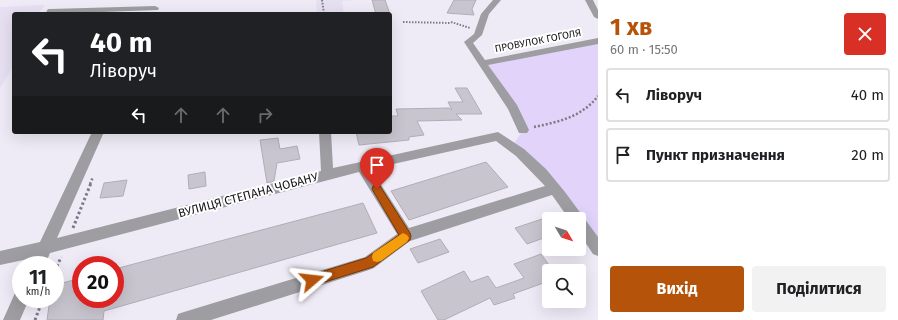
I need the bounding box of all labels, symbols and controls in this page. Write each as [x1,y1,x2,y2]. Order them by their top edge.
text: 1 хв [610,13,652,41]
button: close [844,13,886,55]
text: 40 m [90,26,153,59]
street label: ПРОВУЛОК ГОГОЛЯ [494,27,582,55]
icon: left [24,28,76,80]
text: 60 m · 15:50 [610,42,678,57]
text: Ліворуч [90,60,157,82]
icon: left [612,84,634,106]
text: Ліворуч [646,86,702,104]
text: 40 m [851,86,884,104]
icon: left [128,104,150,126]
icon: ahead [170,104,192,126]
icon: ahead [212,104,234,126]
icon: right [254,104,276,126]
icon: arrive [612,144,634,166]
text: Пункт призначення [646,146,785,164]
text: 20 m [851,146,884,164]
pin [360,148,394,189]
icon: arrive [366,154,388,176]
street label: ВУЛИЦЯ СТЕПАНА ЧОБАНУ [177,169,320,220]
north arrow [542,212,586,256]
map controls [542,212,586,308]
speed limit sign: 20 [72,256,124,308]
position arrow [291,259,333,301]
button: search [542,264,586,308]
text: 11 [29,265,47,289]
button: Вихід [610,266,744,312]
button: Поділитися [752,266,886,312]
text: km/h [26,286,50,298]

